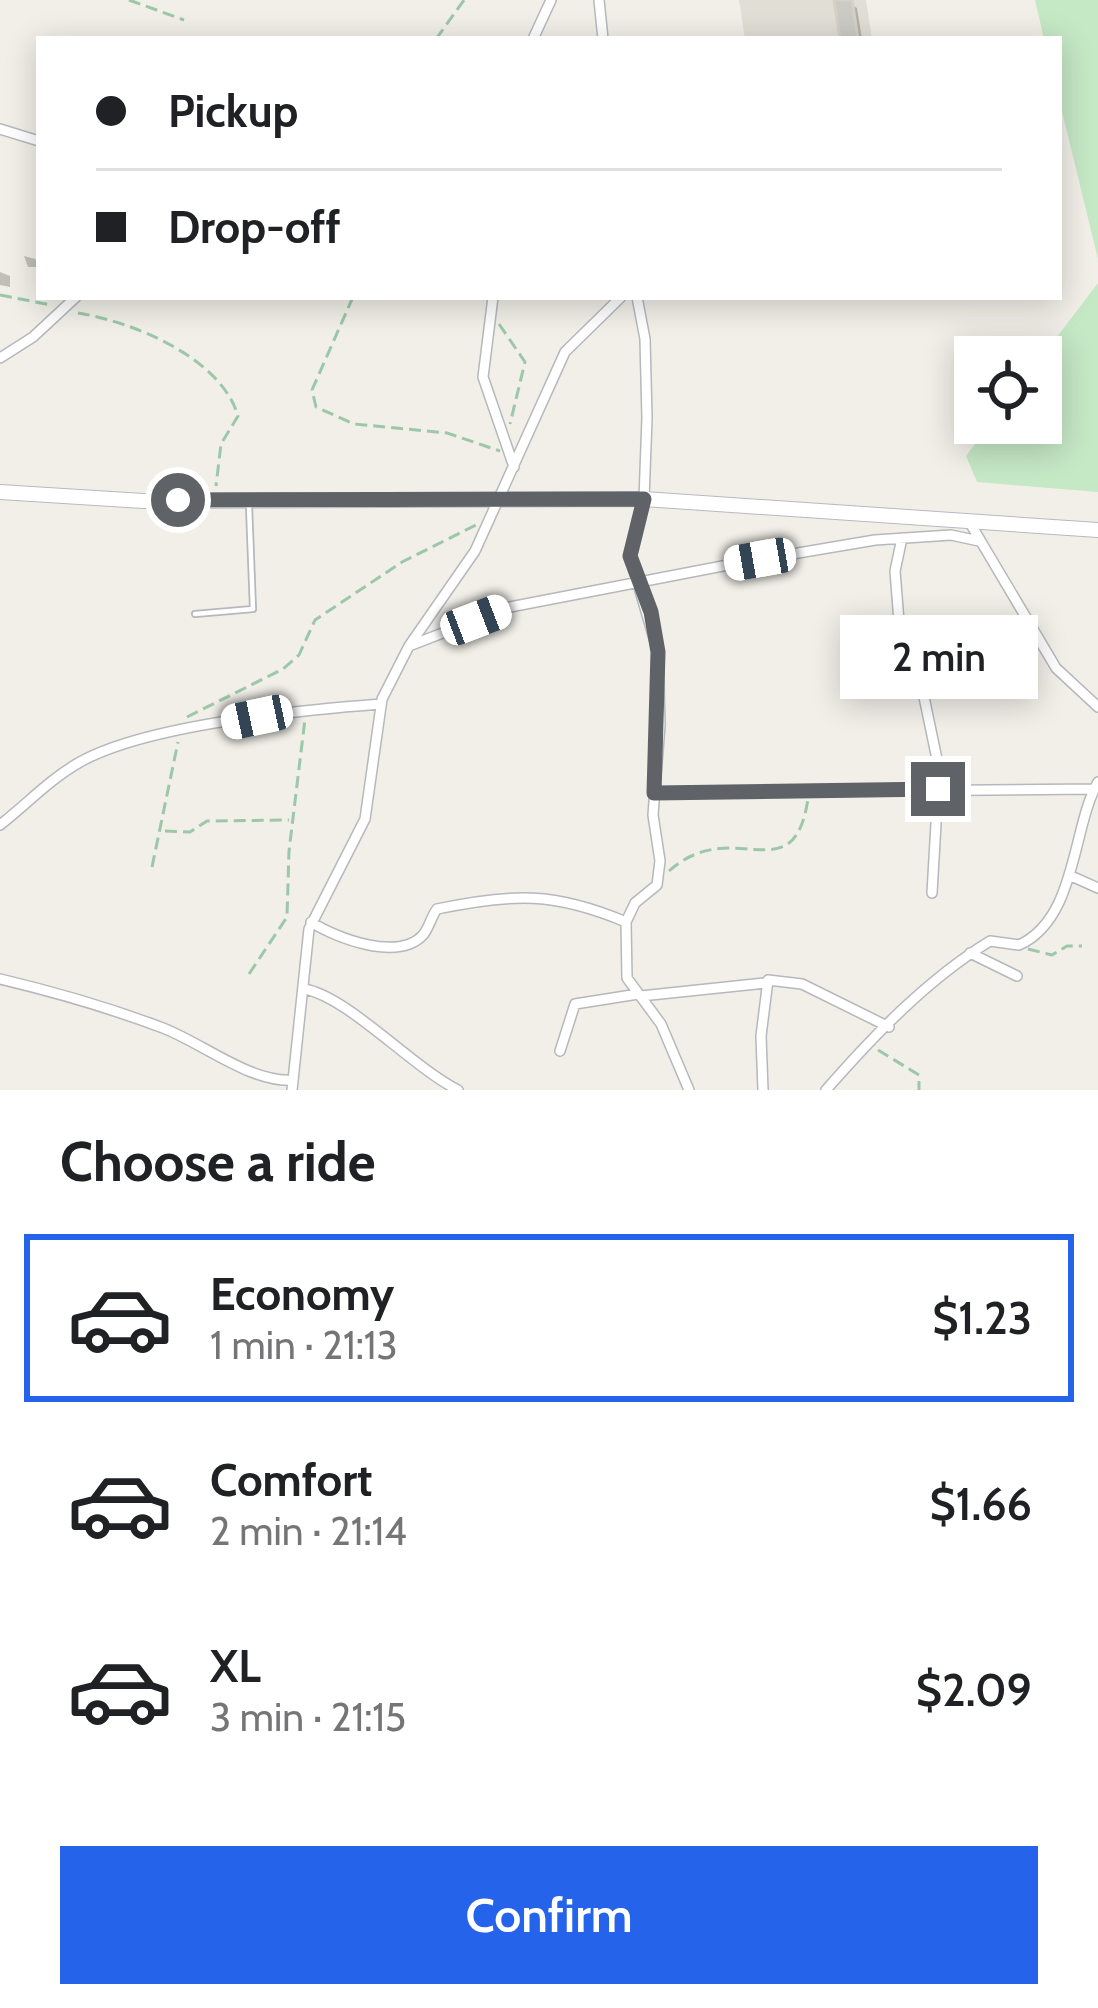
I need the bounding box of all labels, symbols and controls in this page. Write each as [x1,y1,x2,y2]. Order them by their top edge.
text: Pickup [168,84,298,138]
text: Drop-off [168,200,341,254]
map controls [954,336,1062,444]
button: locate [954,336,1062,444]
route start [151,473,205,527]
car [721,535,799,583]
car [436,590,516,650]
callout: 2 min [839,615,1037,699]
text: 2 min [892,633,986,681]
car [218,692,296,742]
route end [911,762,965,816]
text: Choose a ride [60,1129,375,1195]
icon: car [66,1264,174,1372]
text: Economy [210,1267,394,1321]
text: $1.23 [932,1291,1032,1345]
text: 1 min · 21:13 [210,1321,398,1369]
icon: car [66,1450,174,1558]
text: Comfort [210,1453,373,1507]
text: $1.66 [929,1477,1032,1531]
text: 2 min · 21:14 [210,1507,407,1555]
icon: car [66,1636,174,1744]
text: XL [210,1639,261,1693]
text: $2.09 [916,1663,1032,1717]
text: 3 min · 21:15 [210,1693,406,1741]
button: Confirm [60,1846,1038,1984]

